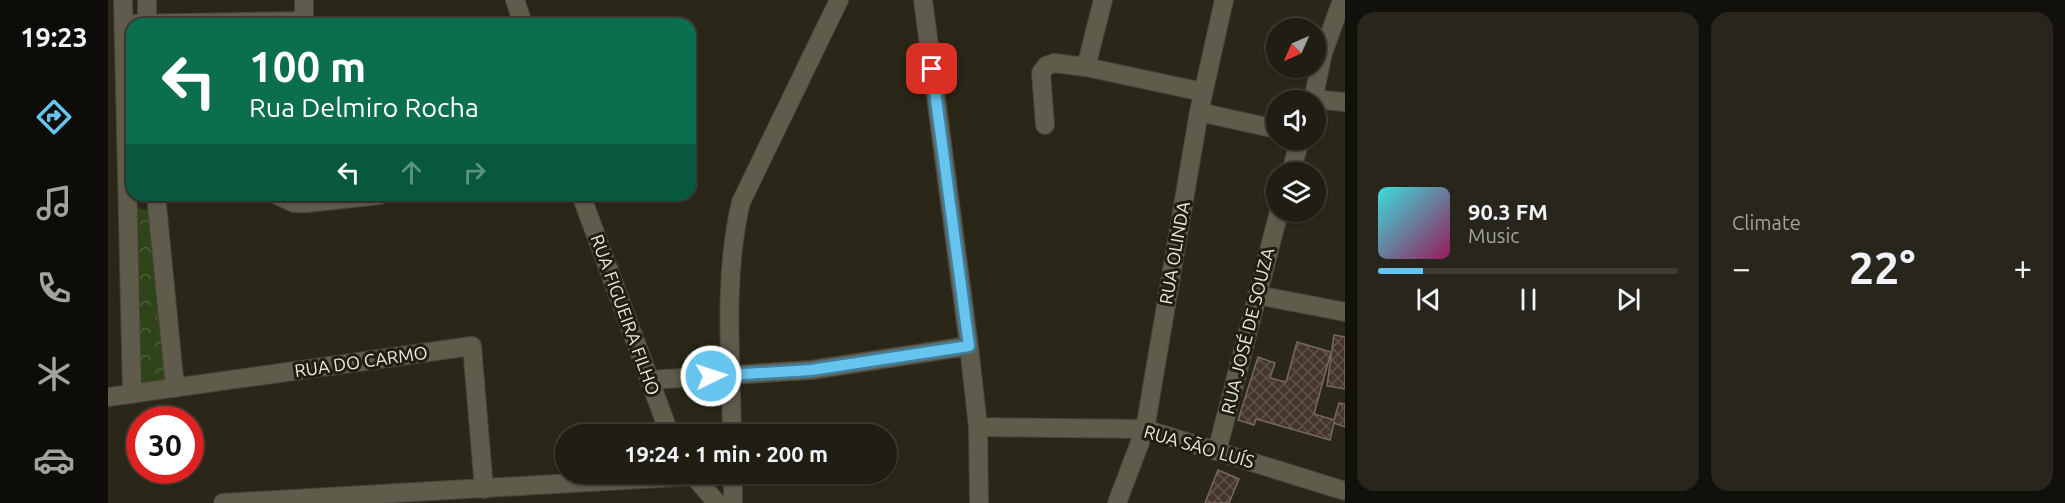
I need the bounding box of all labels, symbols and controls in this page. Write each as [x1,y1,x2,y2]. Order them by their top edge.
north arrow [1266,18,1326,78]
map controls [1266,18,1326,222]
text: 19:23 [20,22,88,52]
icon: left [150,42,228,120]
text: 100 m [249,43,366,90]
pin [906,43,957,94]
icon: arrive [915,52,948,85]
button: sound [1266,90,1326,150]
text: Rua Delmiro Rocha [249,92,479,122]
icon: directions [33,96,75,138]
icon: left [332,156,365,189]
icon: ahead [395,156,428,189]
icon: right [458,156,491,189]
button: layers [1266,162,1326,222]
icon: music [33,182,75,224]
text: 90.3 FM [1468,199,1548,224]
street label: RUA OLINDA [1155,200,1193,306]
text: Climate [1732,211,1801,234]
text: Music [1468,224,1520,247]
street label: RUA FIGUEIRA FILHO [588,232,664,398]
text: 22° [1849,242,1915,293]
street label: RUA JOSÉ DE SOUZA [1216,245,1277,416]
text: − [1732,249,1751,286]
text: + [2013,249,2032,286]
icon: phone [33,267,75,309]
icon: previous [1412,283,1445,316]
icon: pause [1512,283,1545,316]
icon: next [1612,283,1645,316]
street label: RUA DO CARMO [293,342,429,380]
position arrow [679,344,743,408]
icon: climate [33,353,75,395]
speed limit sign: 30 [126,406,204,484]
street label: RUA SÃO LUÍS [1142,420,1257,471]
icon: car [33,439,75,481]
text: 19:24 · 1 min · 200 m [624,441,828,466]

